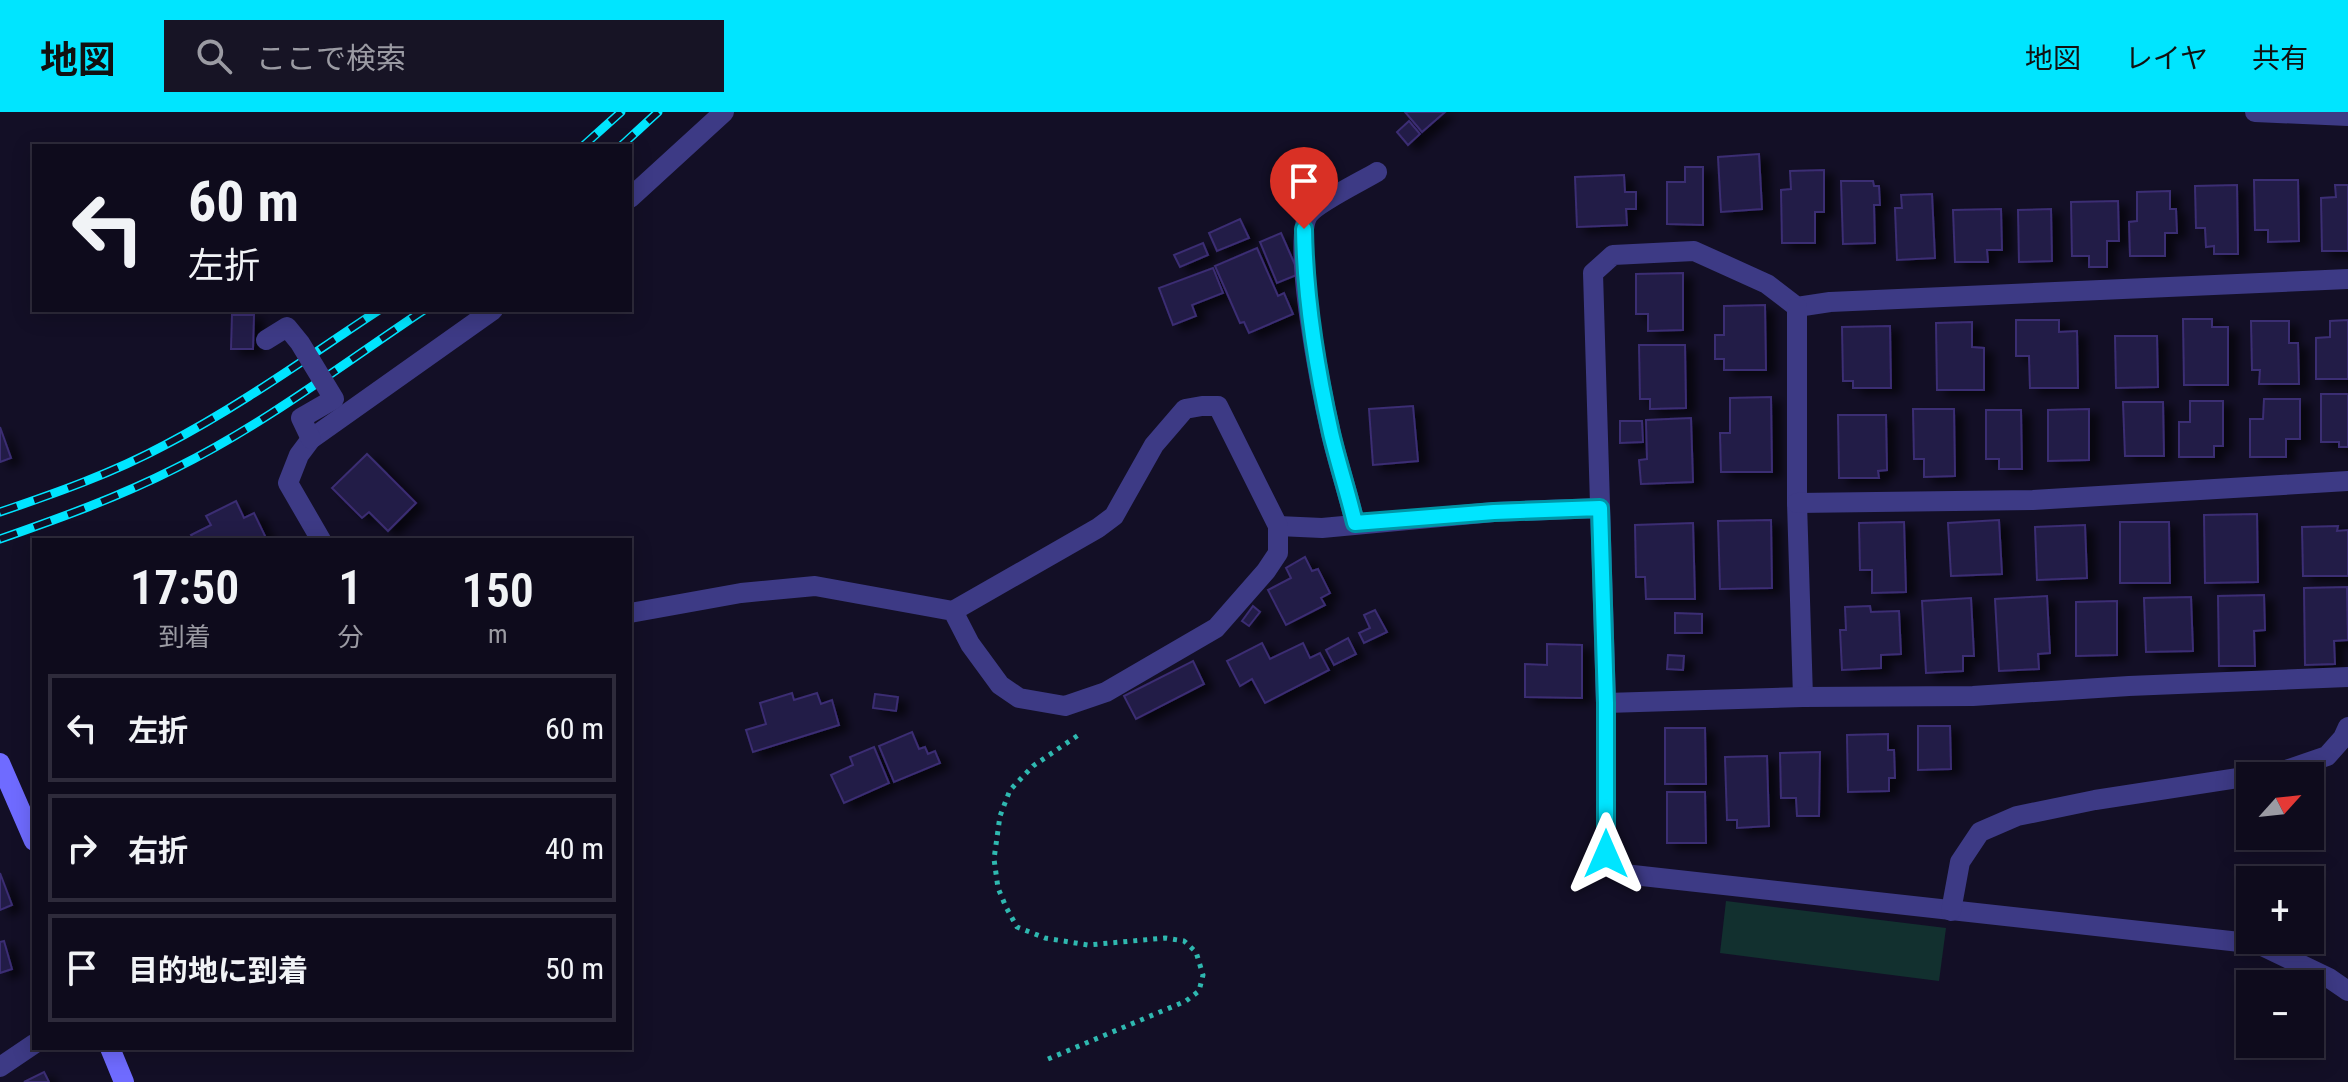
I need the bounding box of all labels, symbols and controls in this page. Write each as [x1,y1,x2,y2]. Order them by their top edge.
search box [164,20,724,92]
icon: search [192,34,236,78]
text: 地図 [40,38,116,82]
text: ここで検索 [256,41,406,76]
text: 地図 [2025,42,2081,75]
text: レイヤ [2125,42,2208,75]
text: 共有 [2252,42,2308,75]
pin [1270,147,1338,229]
icon: arrive [1282,159,1326,203]
text: 60 m [188,169,299,235]
icon: left [56,176,160,280]
text: 左折 [188,245,260,287]
text: 17:50 [130,559,239,616]
text: 1 [338,559,362,616]
text: 150 [462,562,534,619]
text: m [488,619,508,649]
text: 到着 [159,622,211,652]
text: 分 [337,622,363,652]
icon: left [60,706,104,750]
text: 60 m [545,711,604,746]
text: 左折 [128,713,188,748]
north arrow [2236,762,2324,850]
map controls [2236,762,2324,1058]
position arrow [1564,812,1648,896]
icon: right [60,826,104,870]
text: 40 m [545,831,604,866]
text: 右折 [128,833,188,868]
button: + [2236,866,2324,954]
icon: arrive [60,946,104,990]
text: 50 m [545,951,604,986]
text: 目的地に到着 [128,953,308,988]
button: − [2236,970,2324,1058]

